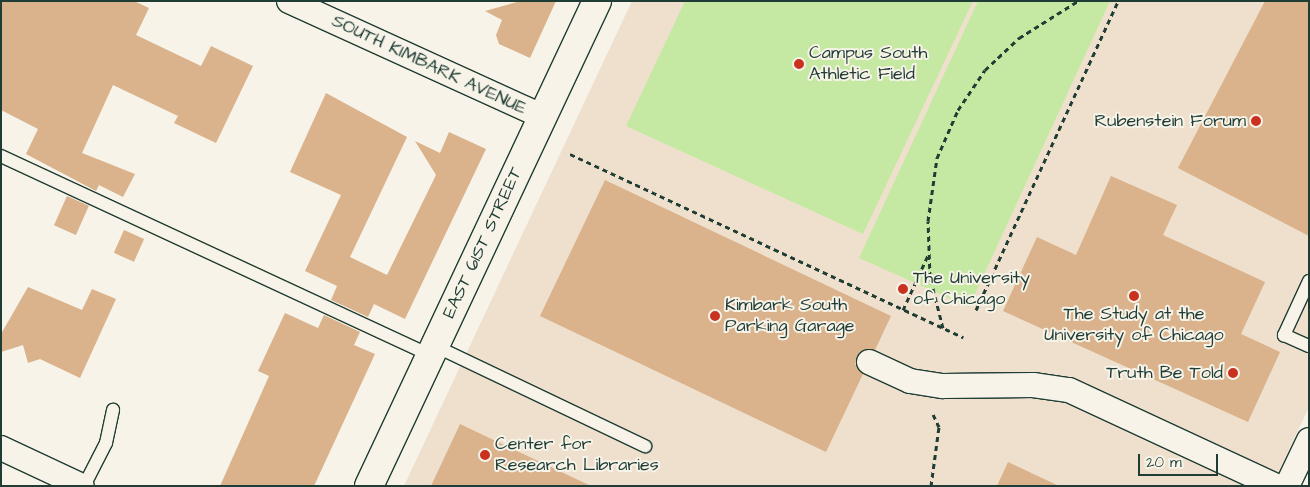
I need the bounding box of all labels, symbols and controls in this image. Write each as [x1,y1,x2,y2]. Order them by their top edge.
street label: SOUTH KIMBARK AVENUE [328,10,530,120]
place label: Campus South Athletic Field [809,43,927,86]
marker: Campus South Athletic Field [793,58,805,70]
place label: Rubenstein Forum [1095,110,1246,132]
marker: Rubenstein Forum [1250,115,1262,127]
street label: EAST 61ST STREET [439,164,527,322]
place label: The University of Chicago [913,268,1030,310]
marker: The University of Chicago [897,283,909,295]
marker: The Study at the University of Chicago [1128,290,1140,302]
place label: Kimbark South Parking Garage [725,295,855,338]
place label: The Study at the University of Chicago [1044,304,1224,346]
marker: Kimbark South Parking Garage [709,310,721,322]
place label: Truth Be Told [1106,362,1223,384]
marker: Truth Be Told [1227,367,1239,379]
place label: Center for Research Libraries [495,434,659,476]
scale bar [1140,444,1220,476]
marker: Center for Research Libraries [479,449,491,461]
text: 20 m [1146,452,1182,473]

